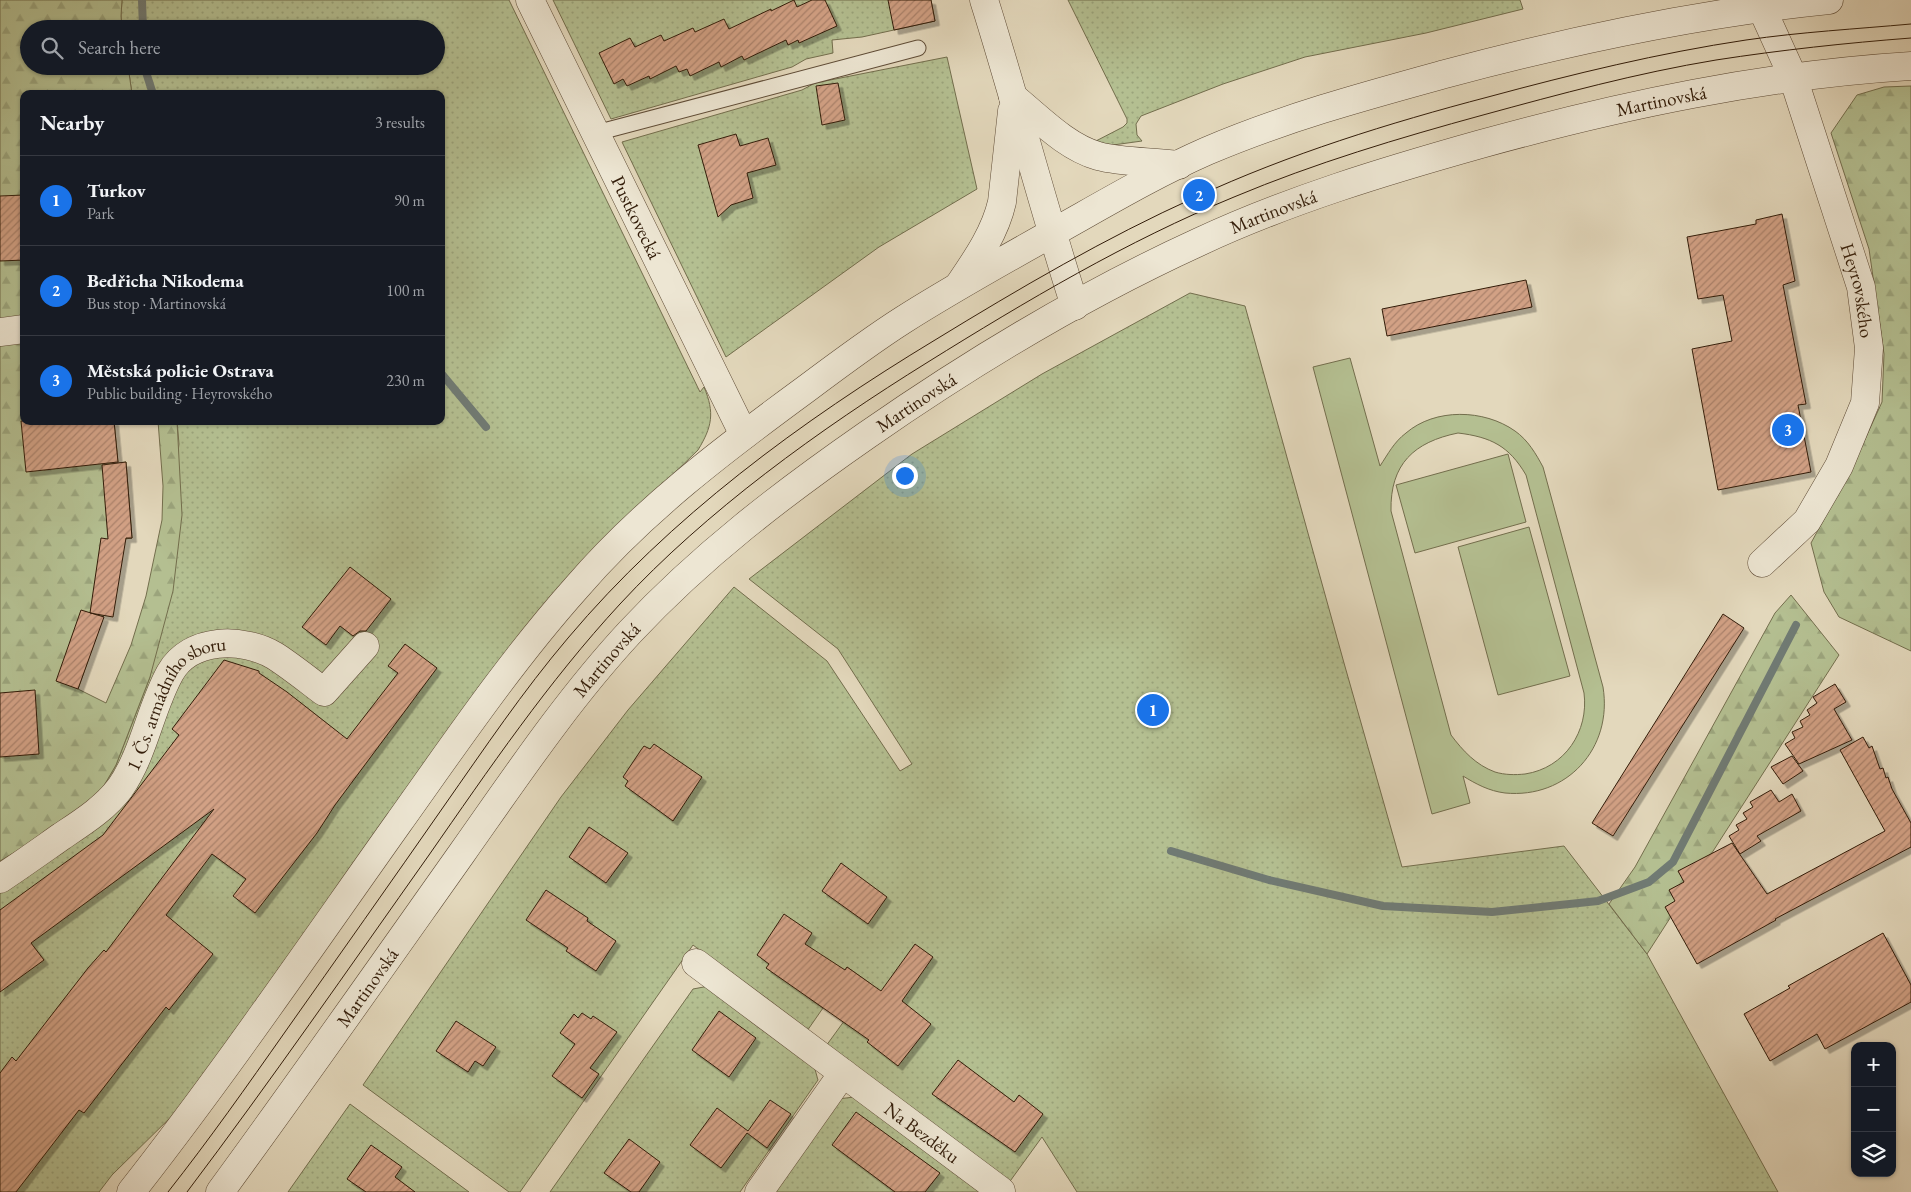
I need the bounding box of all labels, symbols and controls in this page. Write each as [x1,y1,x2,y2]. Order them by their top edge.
search box [20,20,445,75]
icon: search [38,34,66,62]
text: Search here [78,35,160,60]
street label: Martinovská [1614,79,1709,122]
text: Nearby [40,109,104,136]
text: 3 results [375,112,425,133]
street label: Pustkovecká [606,171,668,263]
pin: 2 [1183,176,1215,214]
text: Turkov [87,178,146,203]
street label: Martinovská [1226,183,1320,239]
text: 1 [52,190,60,211]
text: 90 m [394,190,425,211]
text: Park [87,203,114,224]
street label: Heyrovského [1835,240,1880,339]
text: Bedřicha Nikodema [87,268,244,293]
text: 2 [52,280,60,301]
text: 100 m [386,280,425,301]
text: Bus stop · Martinovská [87,293,226,314]
text: Městská policie Ostrava [87,358,274,383]
street label: Martinovská [871,366,961,438]
text: 3 [52,370,60,391]
text: 230 m [386,370,425,391]
text: Public building · Heyrovského [87,383,273,404]
pin: 3 [1772,411,1804,449]
your location [892,463,918,489]
street label: Martinovská [567,616,646,702]
street label: 1. Čs. armádního sboru [120,631,227,775]
pin: 1 [1137,691,1169,729]
street label: Martinovská [330,942,404,1032]
map controls [1851,1042,1896,1177]
button: + [1851,1042,1896,1087]
button: − [1851,1087,1896,1132]
street label: Na Bezděku [880,1096,965,1169]
button: layers [1851,1132,1896,1177]

